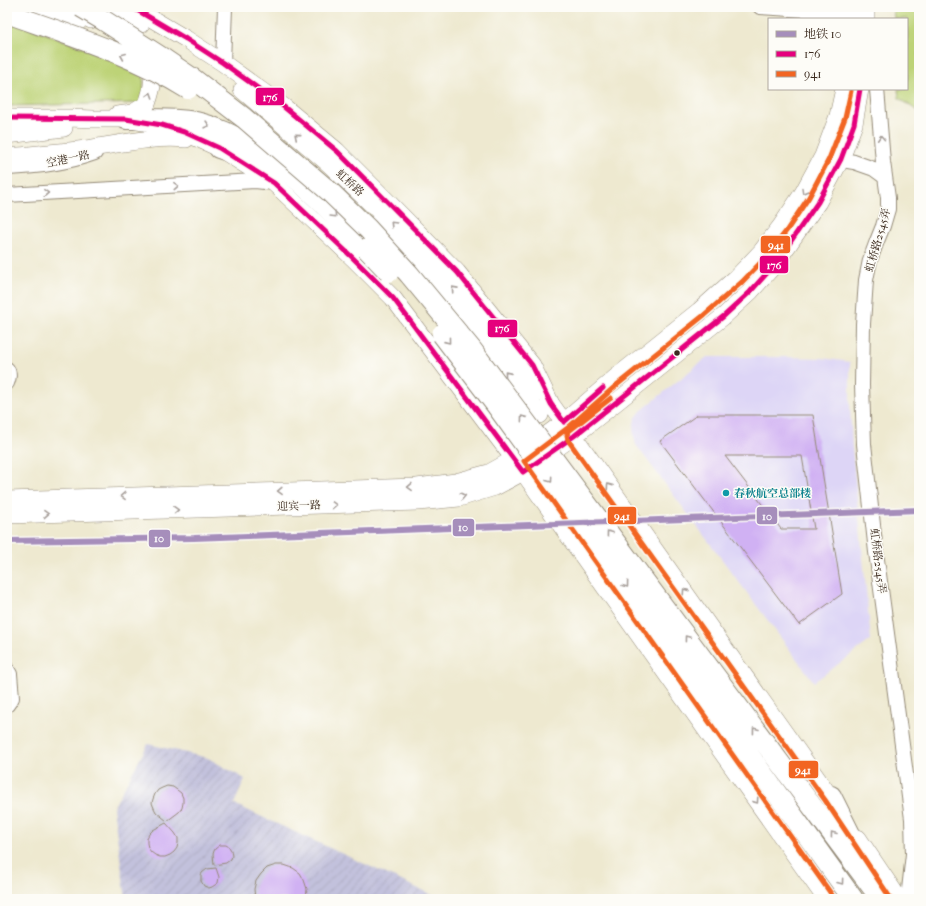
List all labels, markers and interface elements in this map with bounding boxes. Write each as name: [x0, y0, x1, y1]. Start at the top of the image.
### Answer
legend: [768, 18, 908, 90]
text: 地铁 10: [804, 27, 841, 41]
text: 176: [804, 47, 821, 61]
one-way arrow: [120, 53, 128, 61]
text: 941: [804, 67, 822, 81]
line badge: 176: [255, 87, 285, 106]
one-way arrow: [145, 91, 154, 98]
text: 176: [262, 91, 279, 104]
one-way arrow: [203, 120, 210, 129]
one-way arrow: [294, 134, 301, 141]
one-way arrow: [877, 135, 886, 141]
street label: 空港一路: [45, 148, 91, 170]
street label: 虹桥路: [333, 167, 367, 199]
one-way arrow: [173, 181, 179, 190]
one-way arrow: [802, 186, 809, 194]
one-way arrow: [43, 189, 49, 197]
street label: 虹桥路2545弄: [863, 207, 893, 273]
one-way arrow: [330, 210, 337, 218]
one-way arrow: [390, 221, 398, 229]
line badge: 941: [760, 235, 791, 254]
text: 941: [767, 239, 784, 252]
line badge: 176: [759, 255, 789, 274]
text: 176: [766, 259, 783, 272]
one-way arrow: [451, 286, 458, 294]
line badge: 176: [487, 319, 518, 338]
text: 176: [494, 322, 511, 335]
one-way arrow: [443, 337, 450, 344]
unlabelled marker: [672, 348, 682, 358]
one-way arrow: [504, 372, 511, 379]
one-way arrow: [520, 415, 528, 422]
one-way arrow: [545, 475, 552, 482]
one-way arrow: [407, 483, 413, 491]
one-way arrow: [607, 483, 614, 490]
one-way arrow: [277, 487, 283, 495]
place label: 春秋航空总部楼: [734, 487, 811, 500]
marker: 春秋航空总部楼: [721, 488, 731, 498]
one-way arrow: [120, 492, 126, 500]
one-way arrow: [460, 492, 467, 501]
street label: 迎宾一路: [277, 499, 321, 513]
one-way arrow: [331, 500, 337, 509]
one-way arrow: [173, 505, 179, 514]
line badge: 941: [607, 506, 637, 525]
line badge: 10: [756, 506, 778, 525]
one-way arrow: [43, 510, 49, 518]
text: 941: [613, 510, 630, 523]
text: 10: [762, 510, 772, 523]
line badge: 10: [452, 518, 475, 537]
text: 10: [458, 521, 468, 534]
street label: 虹桥路2545弄: [868, 528, 888, 594]
line badge: 10: [148, 529, 171, 548]
one-way arrow: [607, 531, 614, 538]
text: 10: [154, 532, 164, 545]
one-way arrow: [622, 581, 629, 588]
one-way arrow: [683, 589, 690, 596]
one-way arrow: [685, 635, 692, 642]
one-way arrow: [753, 727, 760, 734]
line badge: 941: [788, 760, 819, 779]
text: 941: [794, 764, 811, 777]
one-way arrow: [751, 796, 758, 803]
one-way arrow: [830, 831, 838, 838]
one-way arrow: [836, 877, 843, 884]

